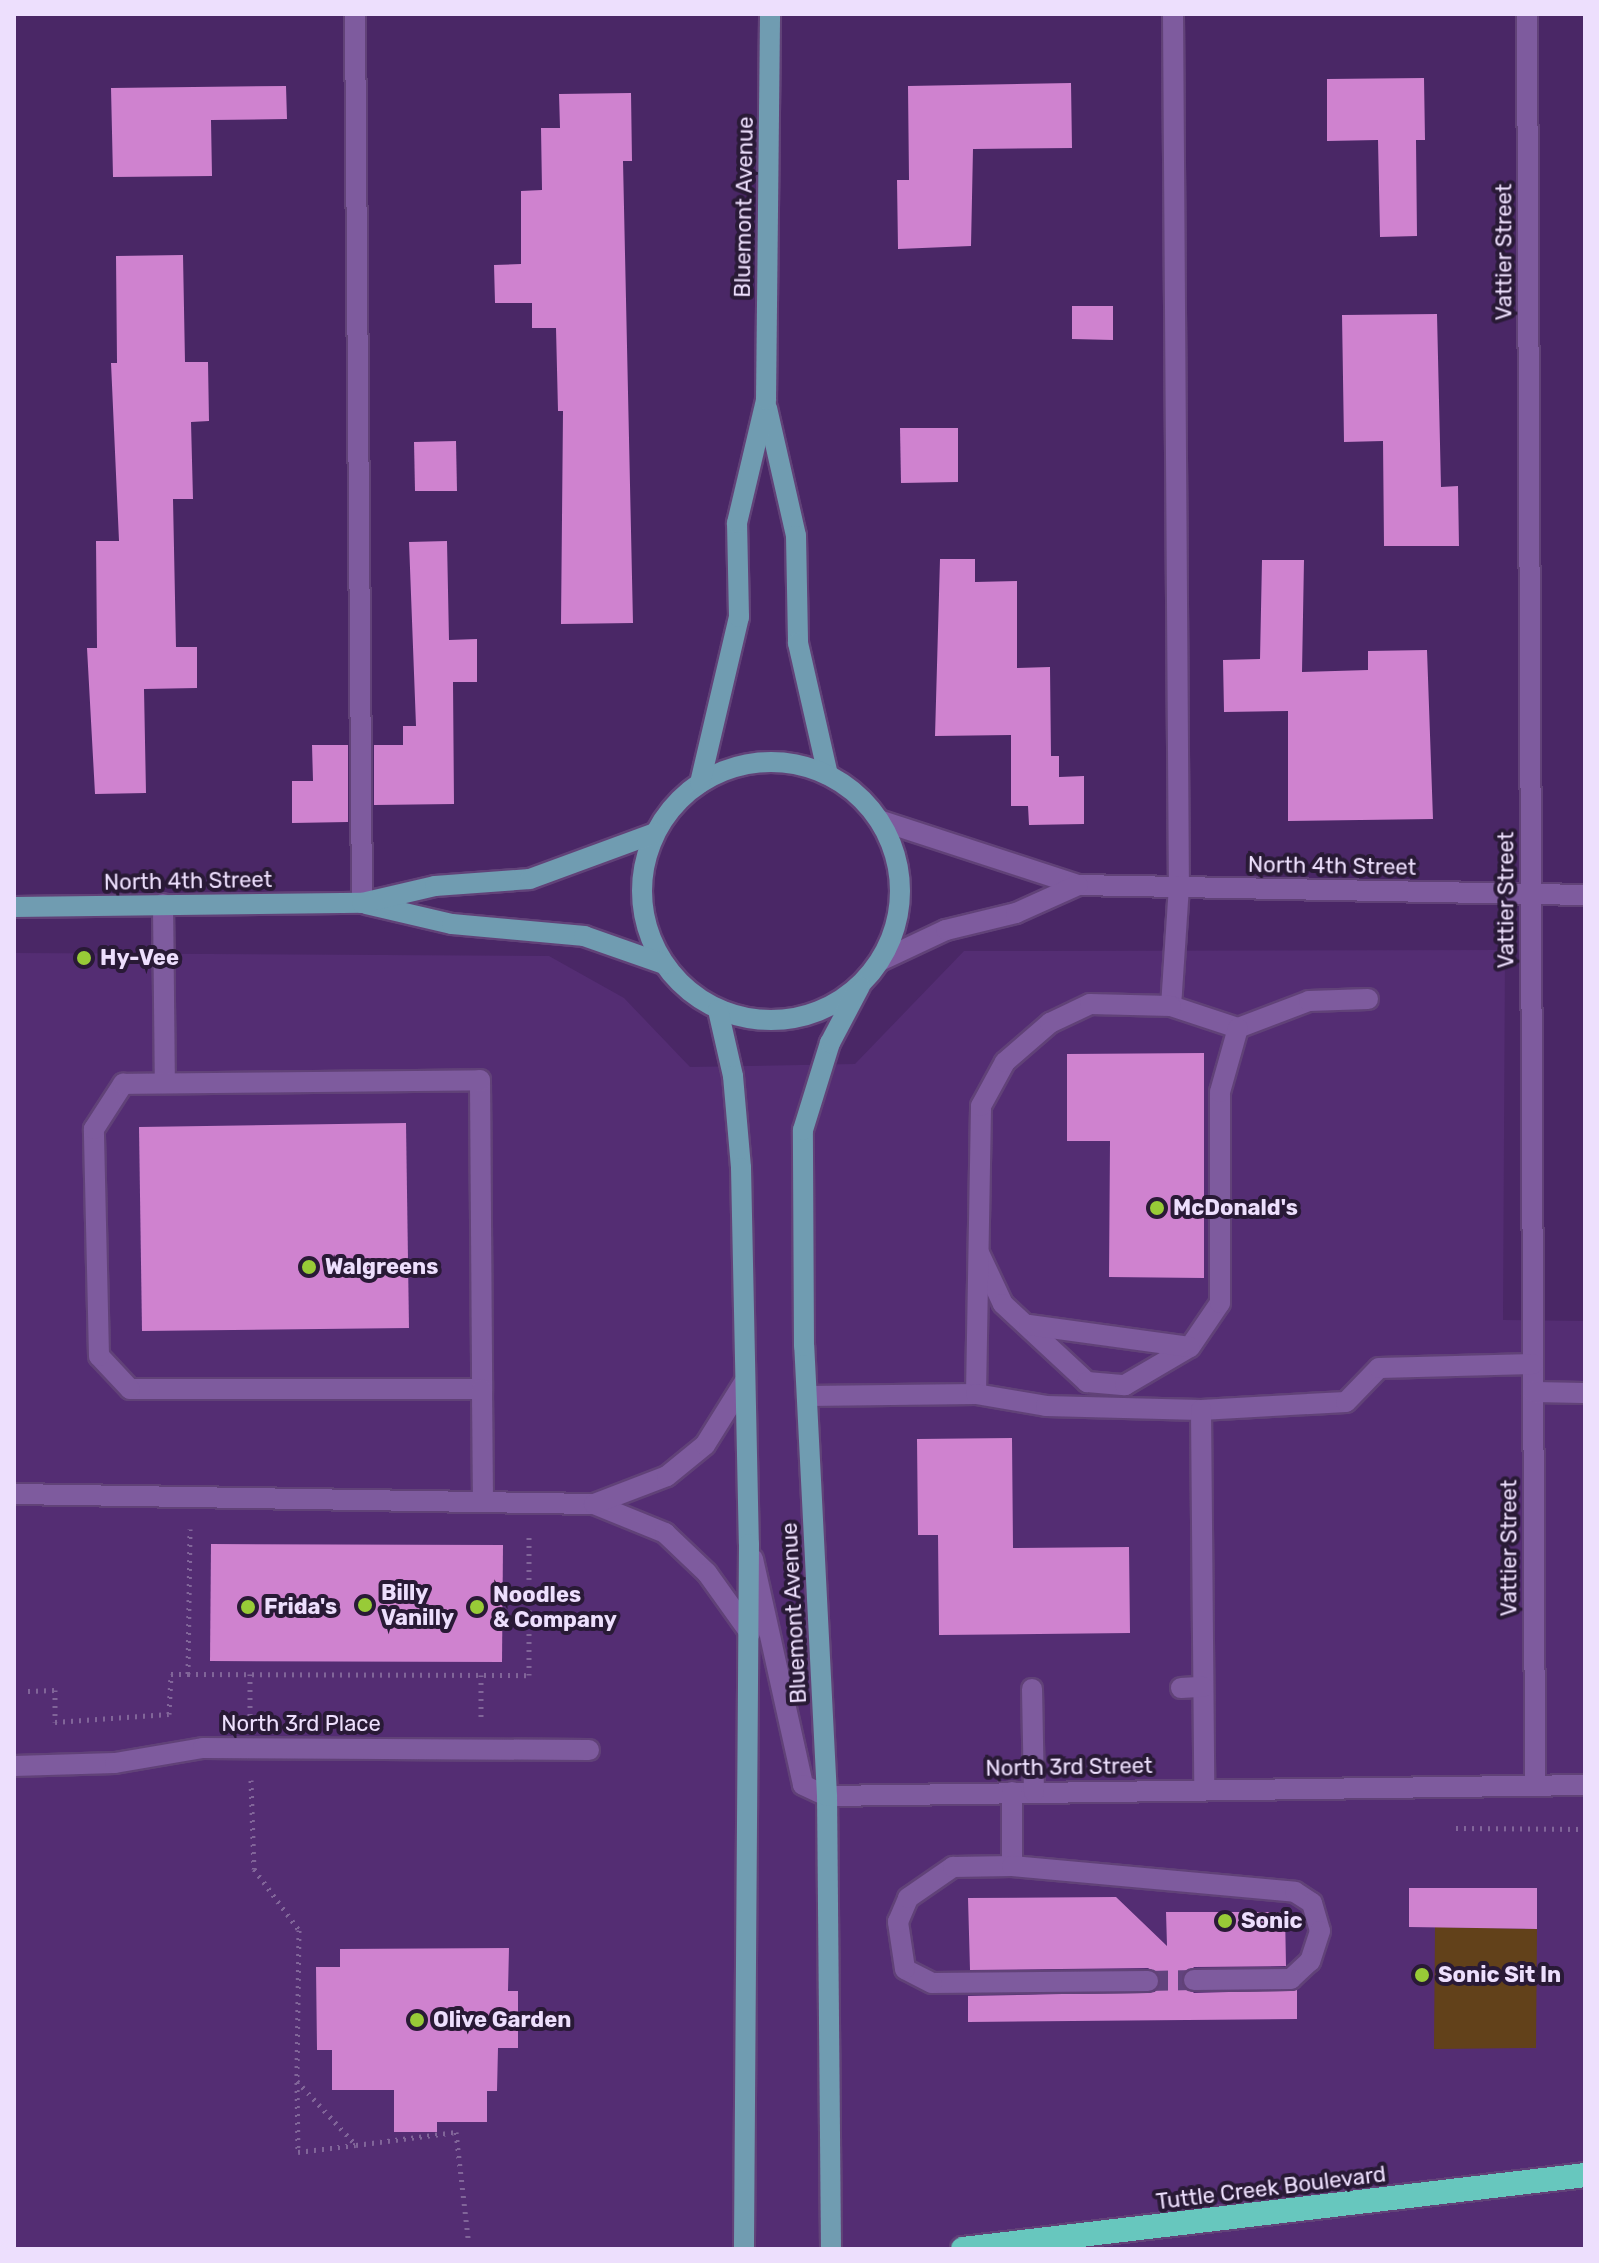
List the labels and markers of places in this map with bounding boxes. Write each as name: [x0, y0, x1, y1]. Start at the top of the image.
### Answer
place label: Hy-Vee: [100, 945, 179, 971]
marker: Hy-Vee: [75, 949, 93, 967]
place label: McDonald's: [1173, 1195, 1298, 1221]
marker: McDonald's: [1148, 1199, 1166, 1217]
place label: Walgreens: [325, 1254, 438, 1280]
marker: Walgreens: [300, 1258, 318, 1276]
place label: Billy Vanilly: [381, 1579, 454, 1630]
place label: Noodles & Company: [493, 1581, 617, 1632]
place label: Frida's: [264, 1594, 337, 1620]
marker: Billy Vanilly: [356, 1596, 374, 1614]
marker: Frida's: [239, 1598, 257, 1616]
marker: Noodles & Company: [468, 1598, 486, 1616]
place label: Sonic: [1241, 1908, 1302, 1934]
marker: Sonic: [1216, 1912, 1234, 1930]
place label: Sonic Sit In: [1438, 1962, 1561, 1988]
marker: Sonic Sit In: [1413, 1966, 1431, 1984]
place label: Olive Garden: [433, 2007, 571, 2033]
marker: Olive Garden: [408, 2011, 426, 2029]

